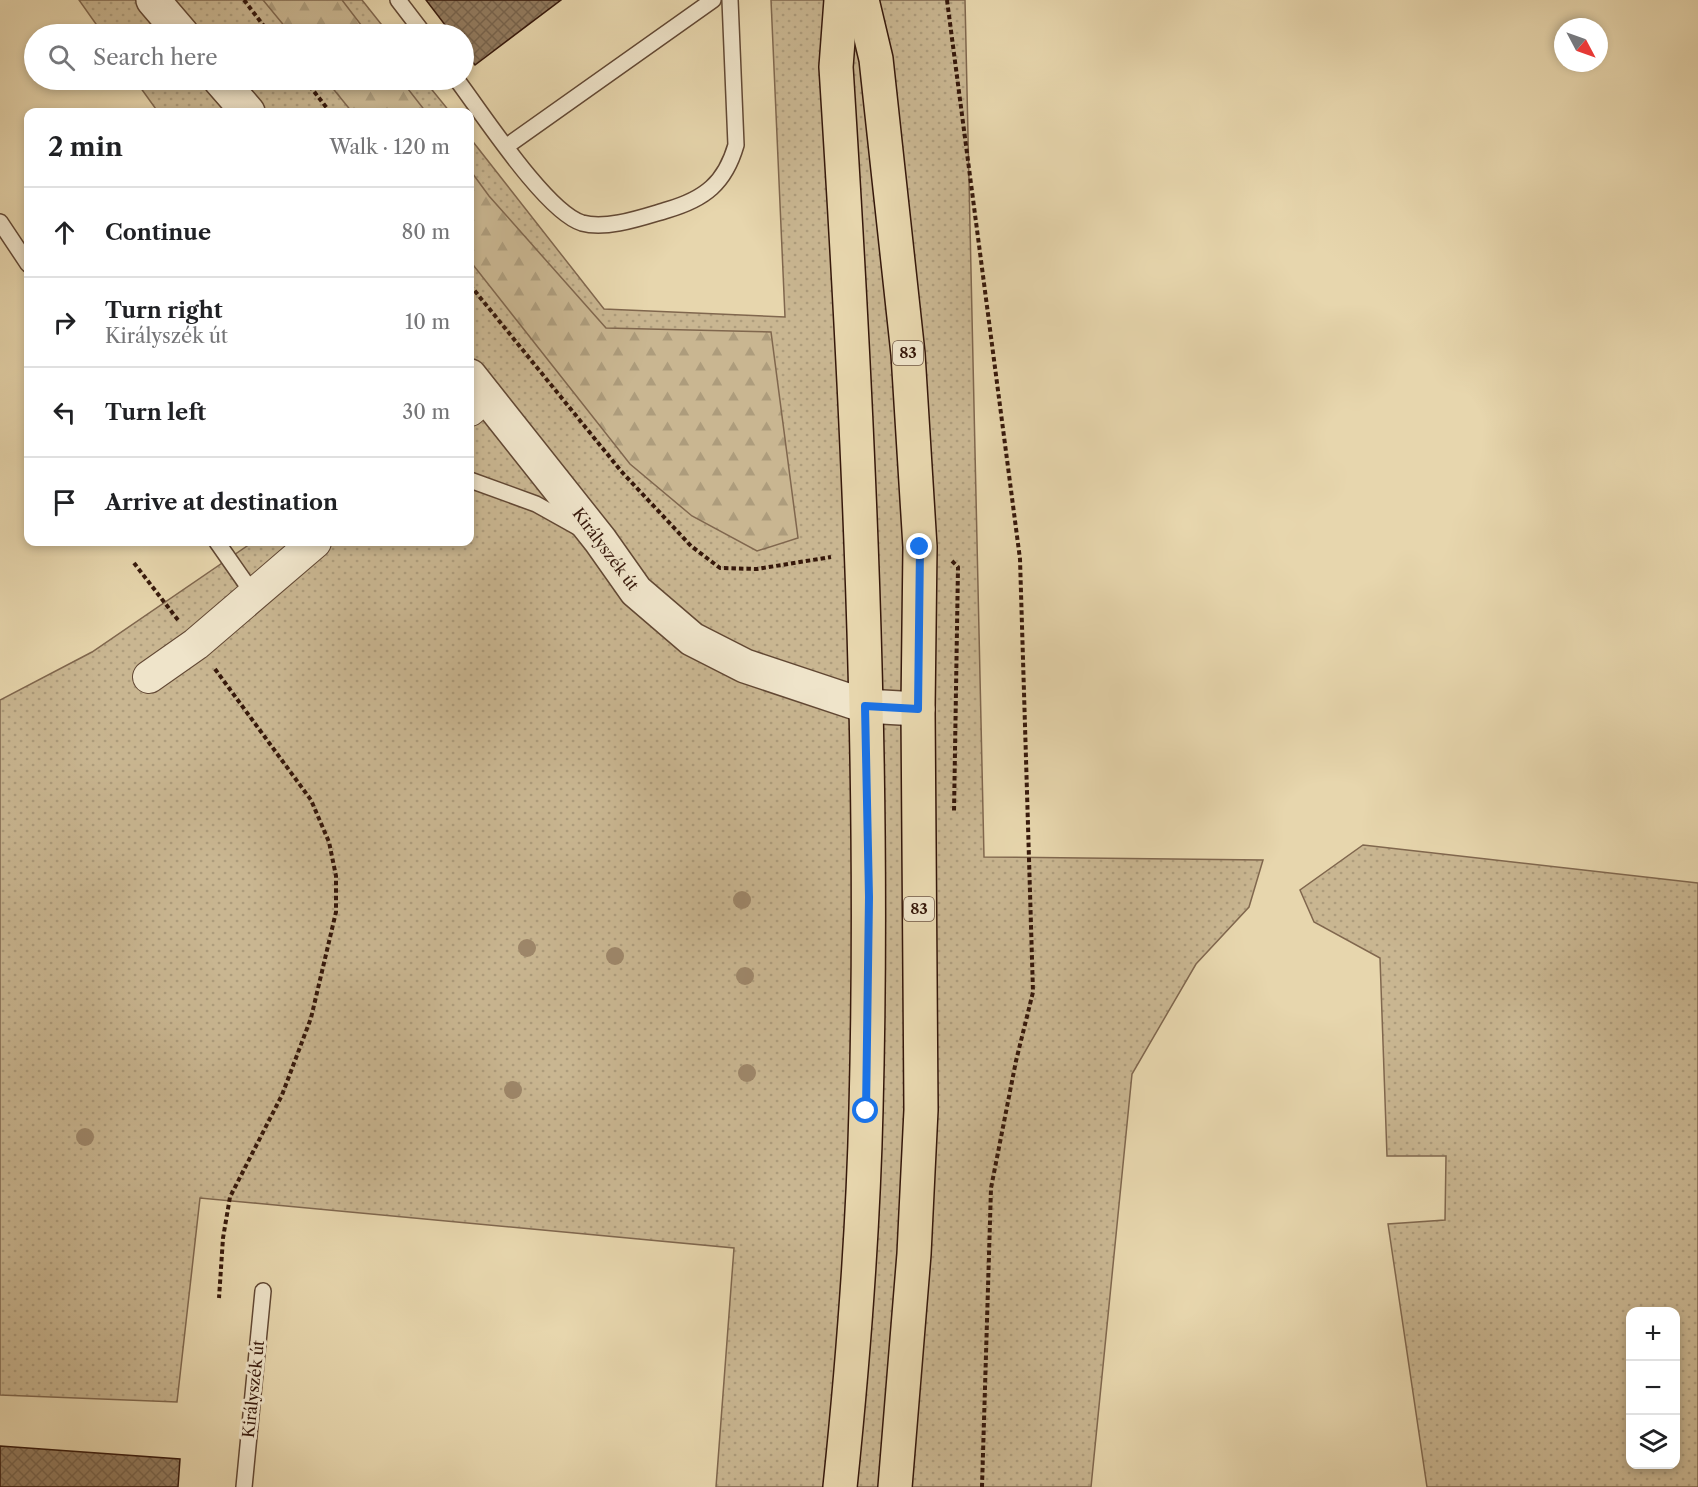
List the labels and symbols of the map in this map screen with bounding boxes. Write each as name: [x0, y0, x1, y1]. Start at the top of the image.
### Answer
north arrow: [1554, 18, 1608, 72]
road number: 83: [893, 341, 923, 365]
street label: Királyszék út: [568, 504, 644, 595]
route end: [906, 533, 932, 559]
road number: 83: [904, 897, 934, 921]
route start: [852, 1097, 878, 1123]
street label: Királyszék út: [238, 1339, 268, 1439]

